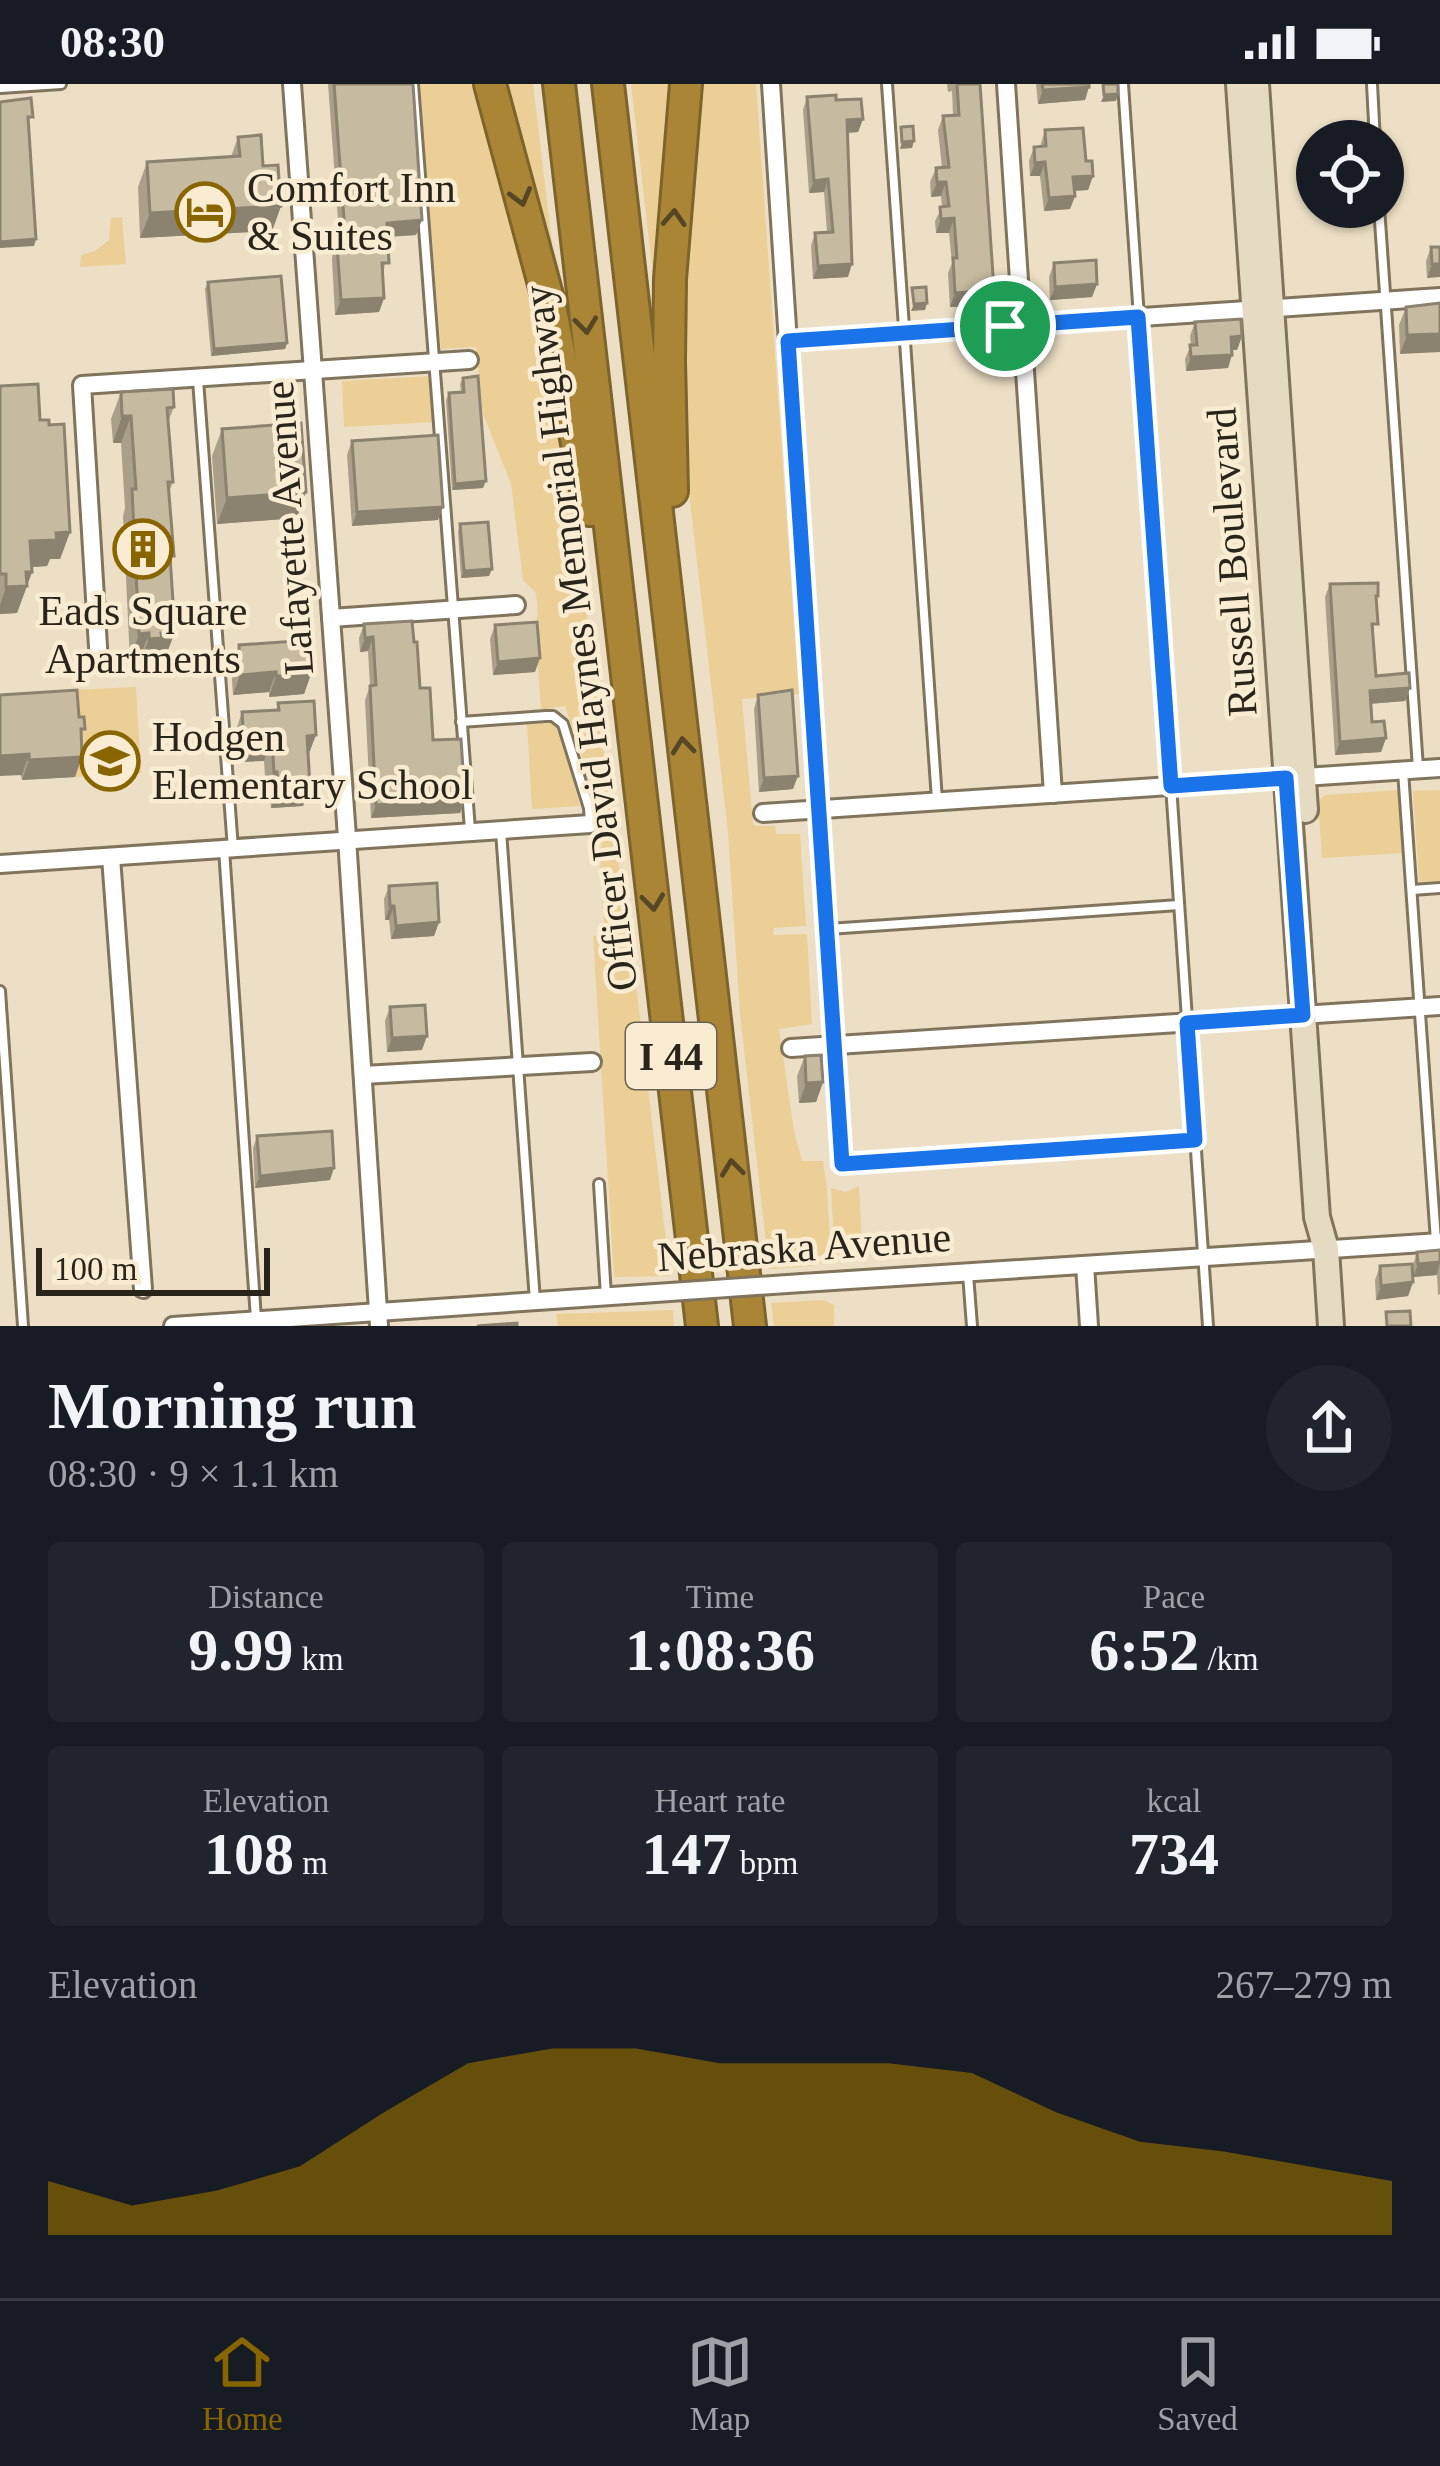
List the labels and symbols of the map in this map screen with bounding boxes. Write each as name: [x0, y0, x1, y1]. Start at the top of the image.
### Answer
place label: Comfort Inn & Suites: [247, 165, 456, 259]
hotel icon: Comfort Inn & Suites: [174, 181, 236, 243]
one-way arrow: [507, 186, 532, 207]
one-way arrow: [660, 208, 686, 227]
pin: [954, 275, 1056, 377]
street label: Officer David Haynes Memorial Highway: [514, 283, 646, 993]
one-way arrow: [573, 316, 599, 335]
street label: Lafayette Avenue: [256, 380, 322, 676]
street label: Russell Boulevard: [1198, 406, 1266, 718]
building icon: Eads Square Apartments: [112, 518, 174, 580]
place label: Eads Square Apartments: [39, 588, 247, 682]
place label: Hodgen Elementary School: [152, 714, 473, 808]
school or university icon: Hodgen Elementary School: [79, 730, 141, 792]
one-way arrow: [671, 736, 697, 756]
one-way arrow: [640, 892, 666, 912]
road number: I 44: [626, 1023, 716, 1089]
one-way arrow: [720, 1158, 746, 1178]
street label: Nebraska Avenue: [656, 1214, 952, 1280]
scale bar: [36, 1242, 270, 1295]

